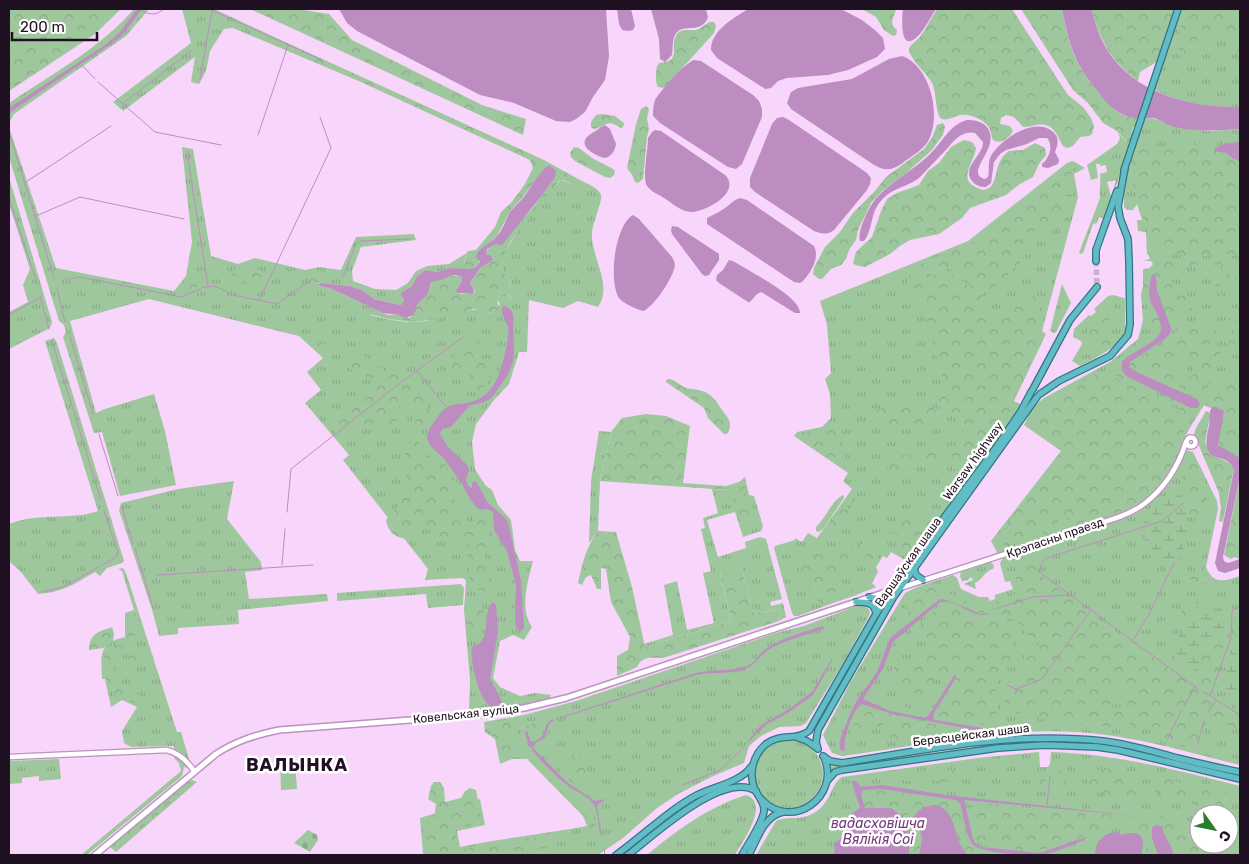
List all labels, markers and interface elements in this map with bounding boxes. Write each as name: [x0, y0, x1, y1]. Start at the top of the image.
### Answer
scale bar: [12, 10, 98, 42]
text: 200 m: [20, 18, 65, 36]
street label: Warsaw highway: [940, 419, 1006, 503]
street label: Варшаўская шаша: [872, 515, 944, 609]
street label: Крэпасны праезд: [1005, 515, 1105, 561]
street label: Ковельская вуліца: [412, 701, 520, 727]
street label: Берасцейская шаша: [912, 721, 1030, 749]
district label: ВАЛЫНКА: [246, 754, 348, 776]
north arrow: [1189, 804, 1239, 854]
water label: вадасховішча Вялікія Соі: [831, 815, 925, 848]
text: С: [1215, 827, 1234, 845]

